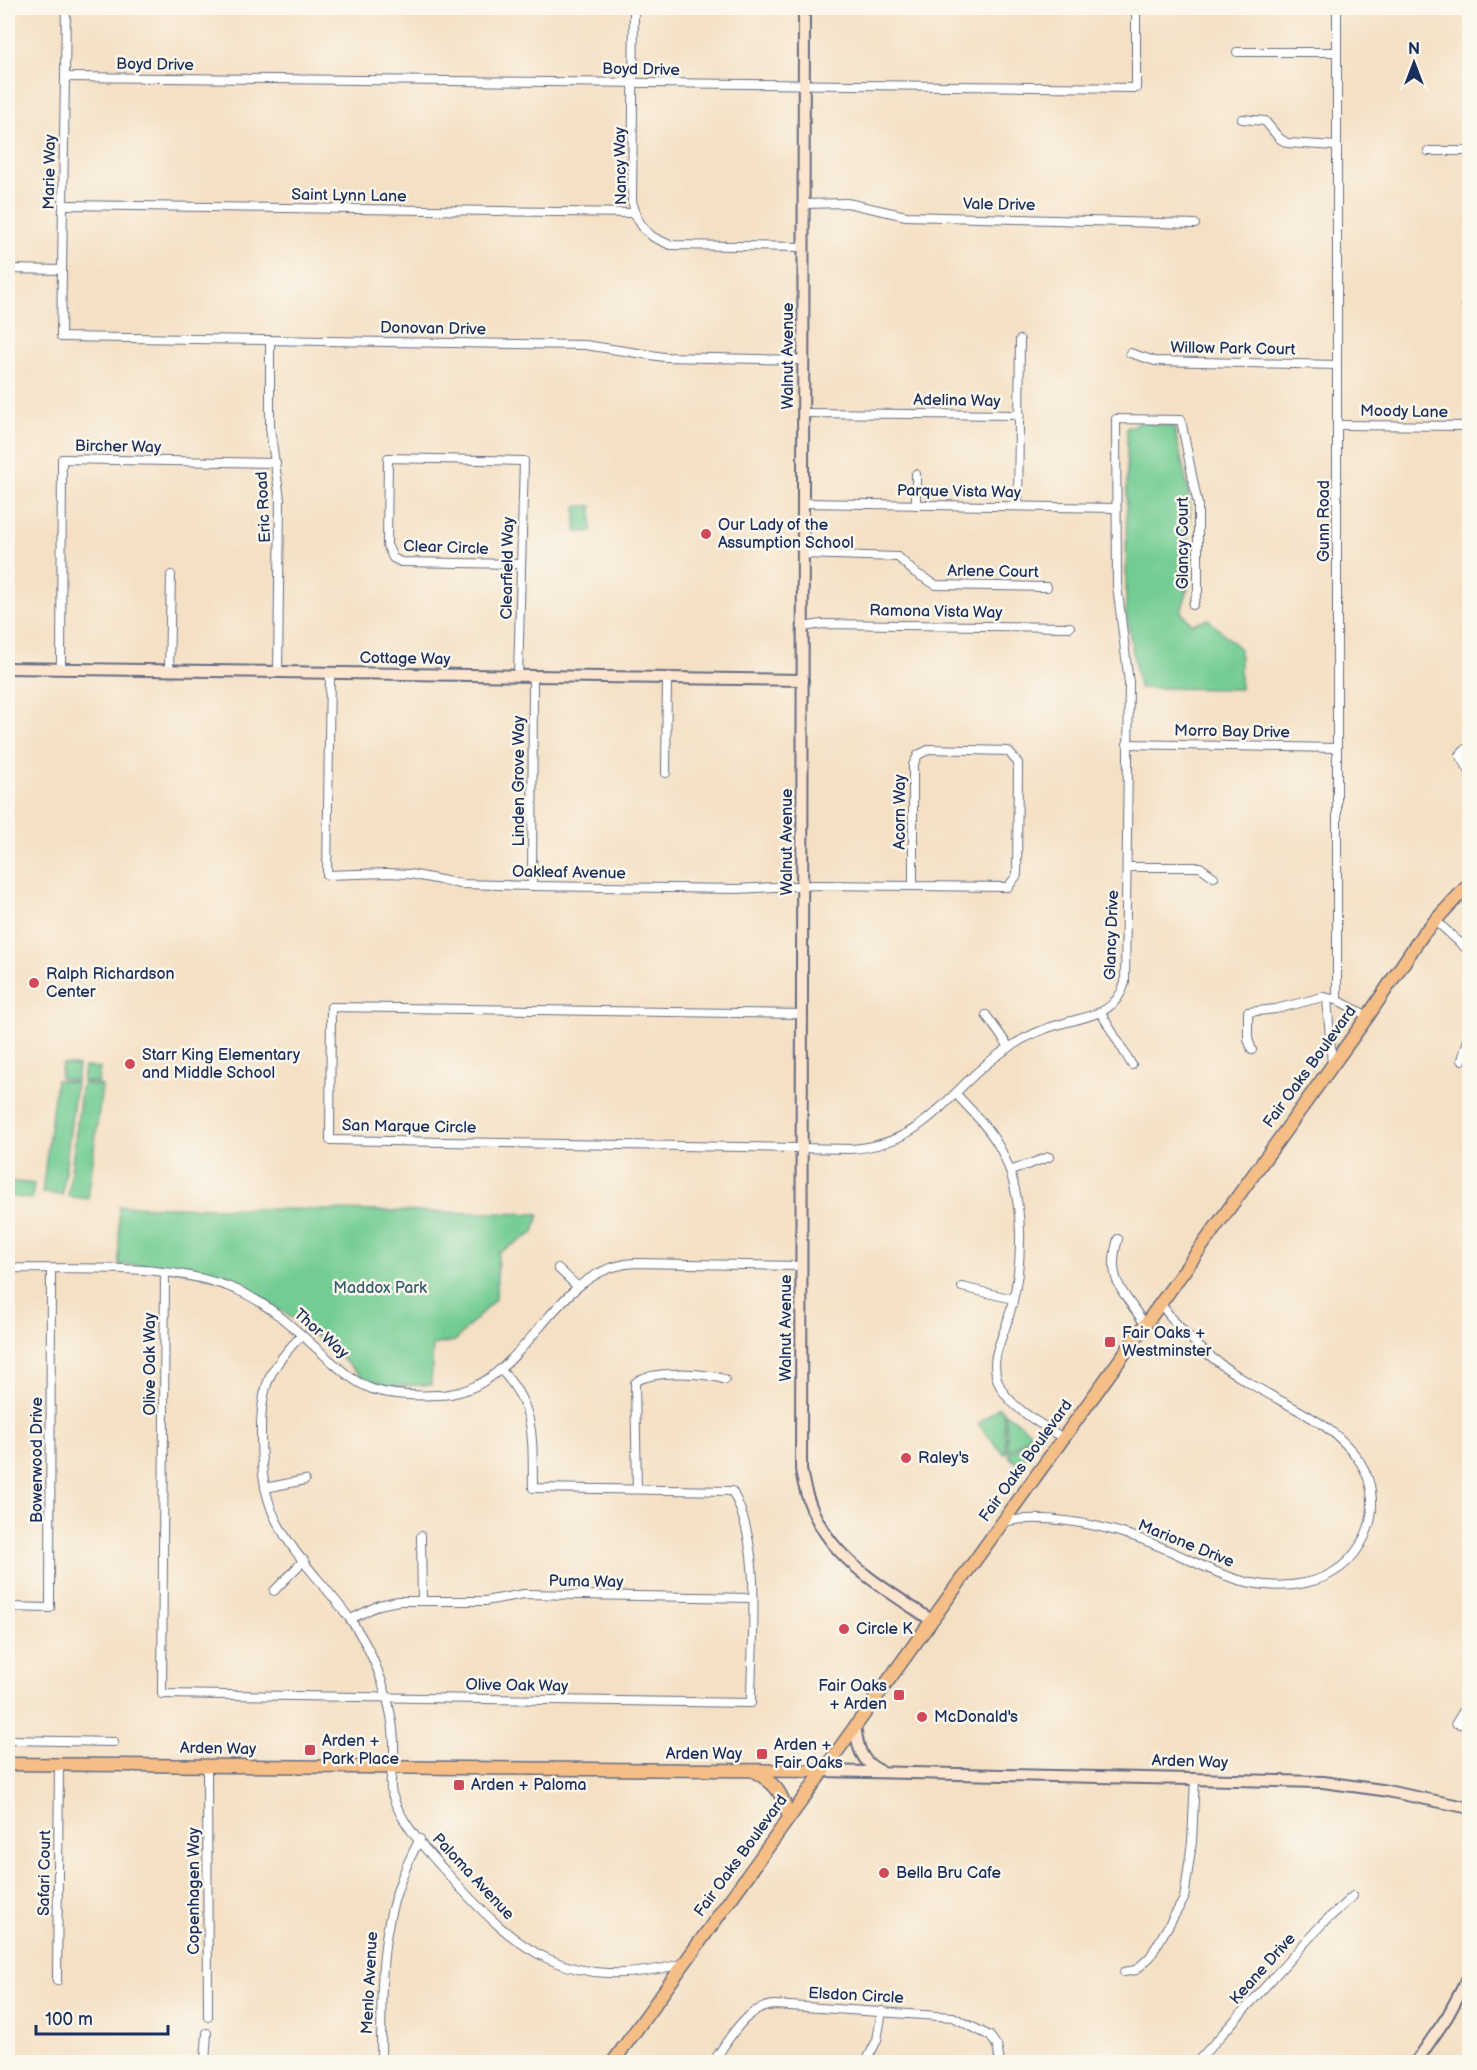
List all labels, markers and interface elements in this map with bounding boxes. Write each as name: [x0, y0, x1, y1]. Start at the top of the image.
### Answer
north arrow: [1384, 33, 1444, 93]
text: N: [1408, 40, 1420, 59]
street label: Boyd Drive: [116, 55, 195, 75]
street label: Boyd Drive: [602, 60, 681, 80]
street label: Nancy Way: [611, 126, 631, 205]
street label: Marie Way: [40, 133, 60, 210]
street label: Saint Lynn Lane: [291, 185, 407, 207]
street label: Vale Drive: [963, 195, 1036, 215]
street label: Walnut Avenue: [779, 302, 798, 410]
street label: Donovan Drive: [380, 319, 487, 339]
street label: Willow Park Court: [1170, 338, 1296, 360]
street label: Adelina Way: [913, 391, 1002, 411]
street label: Moody Lane: [1360, 402, 1449, 422]
street label: Bircher Way: [75, 437, 162, 457]
street label: Eric Road: [253, 471, 275, 543]
street label: Gunn Road: [1315, 480, 1334, 562]
street label: Parque Vista Way: [897, 481, 1022, 503]
street label: Glancy Court: [1174, 497, 1193, 589]
street label: Clearfield Way: [498, 516, 518, 620]
place label: Our Lady of the Assumption School: [718, 516, 854, 553]
marker: Our Lady of the Assumption School: [699, 527, 713, 541]
street label: Clear Circle: [403, 537, 490, 559]
street label: Arlene Court: [947, 562, 1039, 582]
street label: Ramona Vista Way: [869, 601, 1004, 623]
street label: Cottage Way: [359, 649, 451, 669]
street label: Linden Grove Way: [510, 715, 529, 847]
street label: Morro Bay Drive: [1174, 721, 1291, 743]
street label: Acorn Way: [891, 773, 910, 850]
street label: Walnut Avenue: [778, 788, 797, 896]
street label: Oakleaf Avenue: [512, 863, 627, 884]
street label: Glancy Drive: [1101, 889, 1123, 980]
place label: Ralph Richardson Center: [46, 965, 175, 1002]
marker: Ralph Richardson Center: [27, 976, 41, 990]
street label: Fair Oaks Boulevard: [1259, 1002, 1361, 1132]
place label: Starr King Elementary and Middle School: [142, 1046, 301, 1083]
marker: Starr King Elementary and Middle School: [123, 1057, 137, 1071]
street label: San Marque Circle: [342, 1116, 477, 1138]
street label: Walnut Avenue: [777, 1274, 796, 1382]
park label: Maddox Park: [333, 1279, 427, 1298]
street label: Thor Way: [290, 1305, 353, 1364]
street label: Olive Oak Way: [141, 1312, 160, 1415]
place label: Fair Oaks + Westminster: [1122, 1324, 1212, 1361]
marker: Fair Oaks + Westminster: [1103, 1335, 1117, 1349]
street label: Fair Oaks Boulevard: [975, 1396, 1077, 1526]
street label: Bowerwood Drive: [28, 1397, 47, 1523]
place label: Raley's: [918, 1449, 969, 1468]
marker: Raley's: [899, 1451, 913, 1465]
street label: Marione Drive: [1135, 1516, 1237, 1572]
street label: Puma Way: [548, 1572, 624, 1592]
place label: Circle K: [856, 1620, 913, 1639]
marker: Circle K: [837, 1622, 851, 1636]
street label: Olive Oak Way: [465, 1676, 569, 1696]
place label: Fair Oaks + Arden: [818, 1677, 887, 1714]
marker: Fair Oaks + Arden: [892, 1688, 906, 1702]
place label: McDonald's: [934, 1708, 1018, 1727]
marker: McDonald's: [915, 1710, 929, 1724]
place label: Arden + Park Place: [322, 1732, 400, 1769]
place label: Arden + Fair Oaks: [774, 1736, 843, 1773]
street label: Arden Way: [180, 1739, 257, 1759]
marker: Arden + Park Place: [303, 1743, 317, 1757]
street label: Arden Way: [666, 1745, 743, 1764]
marker: Arden + Fair Oaks: [755, 1747, 769, 1761]
street label: Arden Way: [1151, 1751, 1229, 1773]
place label: Arden + Paloma: [471, 1776, 587, 1795]
marker: Arden + Paloma: [452, 1778, 466, 1792]
street label: Fair Oaks Boulevard: [690, 1791, 792, 1921]
street label: Copenhagen Way: [185, 1826, 204, 1955]
street label: Safari Court: [35, 1830, 55, 1916]
street label: Paloma Avenue: [428, 1830, 518, 1925]
place label: Bella Bru Cafe: [896, 1864, 1002, 1883]
marker: Bella Bru Cafe: [877, 1866, 891, 1880]
street label: Keane Drive: [1226, 1929, 1300, 2008]
street label: Menlo Avenue: [358, 1931, 382, 2035]
street label: Elsdon Circle: [808, 1984, 905, 2008]
scale bar: [36, 1998, 168, 2036]
text: 100 m: [45, 2009, 93, 2030]

